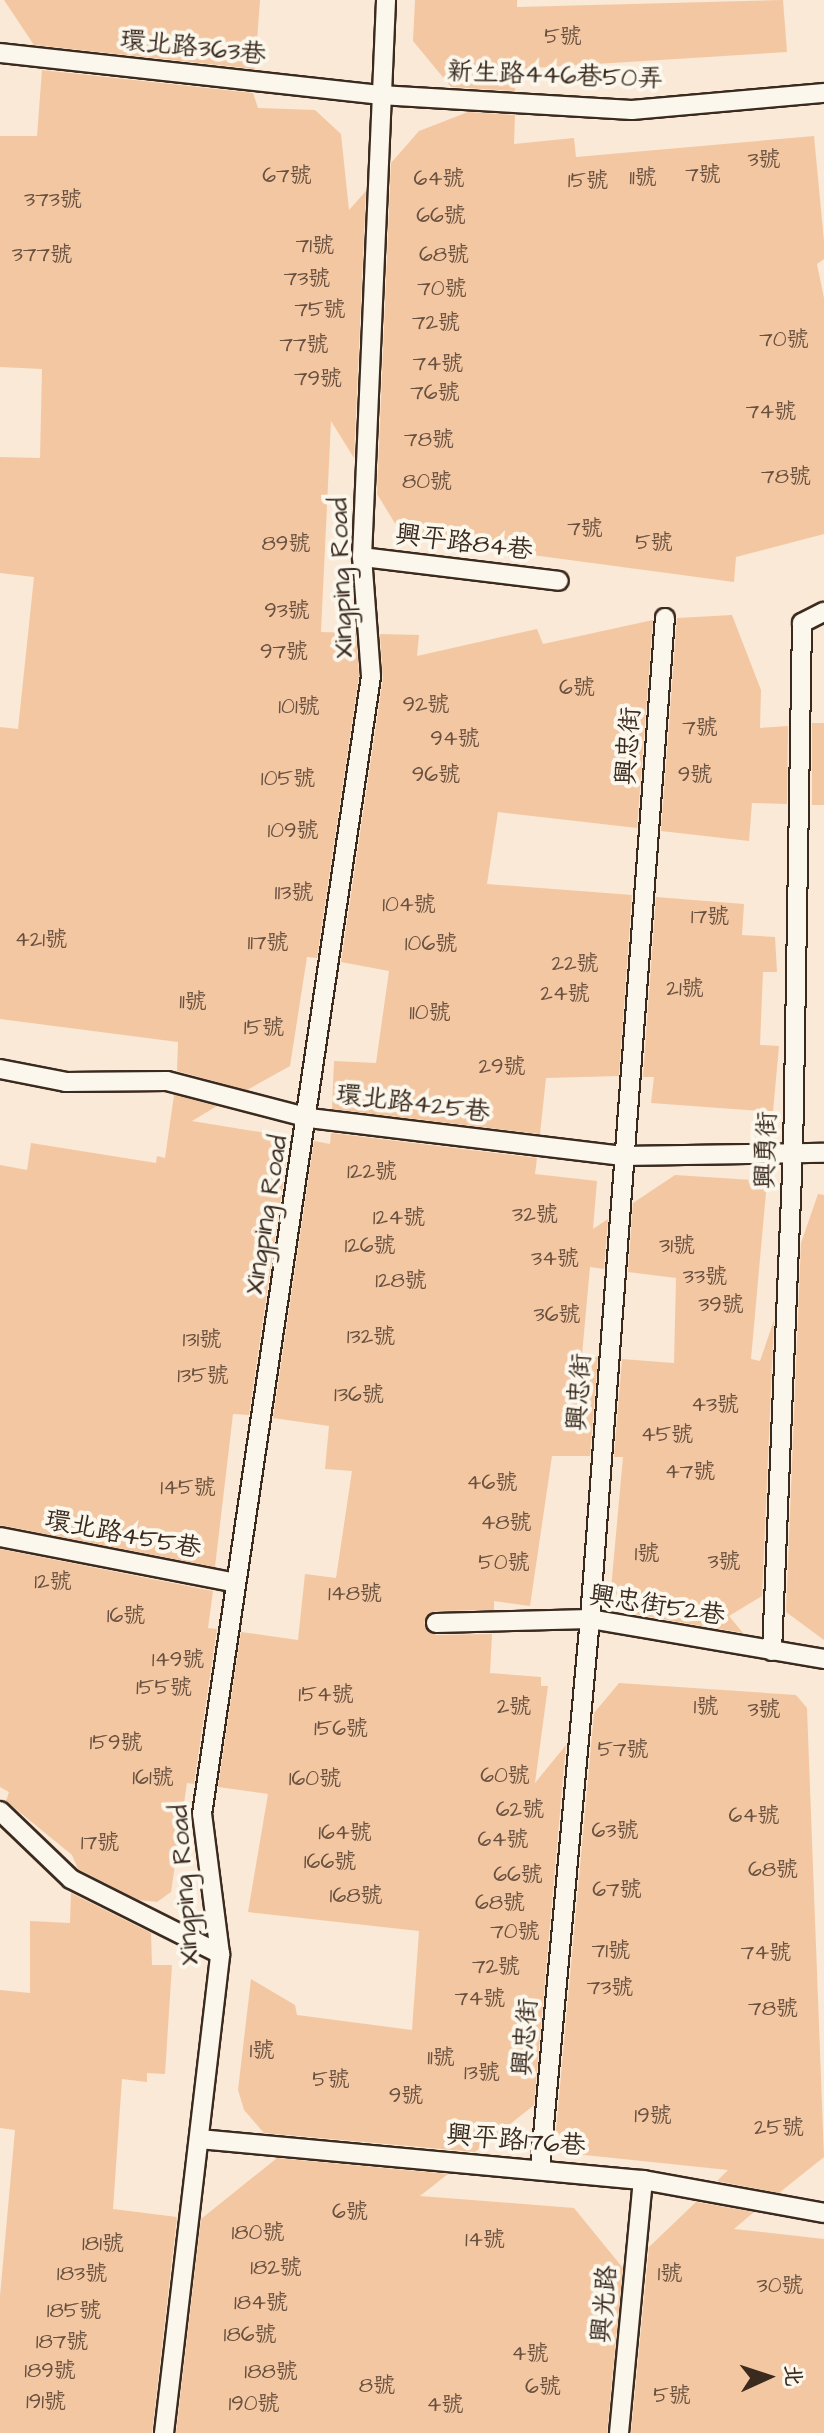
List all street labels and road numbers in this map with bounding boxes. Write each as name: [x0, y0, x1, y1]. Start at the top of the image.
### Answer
street label: 環北路363巷: [118, 25, 268, 71]
street label: 新生路446巷50弄: [446, 57, 664, 95]
street label: Xingping Road: [324, 497, 360, 659]
street label: 興平路84巷: [393, 519, 535, 567]
street label: 興忠街: [611, 706, 647, 786]
street label: 環北路425巷: [334, 1079, 492, 1129]
street label: 興勇街: [750, 1110, 784, 1190]
street label: Xingping Road: [239, 1133, 295, 1297]
street label: 興忠街: [562, 1352, 598, 1432]
street label: 環北路455巷: [42, 1505, 204, 1565]
street label: 興忠街52巷: [587, 1580, 727, 1632]
street label: Xingping Road: [164, 1804, 206, 1966]
street label: 興忠街: [507, 1997, 545, 2077]
street label: 興平路176巷: [445, 2119, 587, 2163]
street label: 興光路: [586, 2264, 624, 2344]

